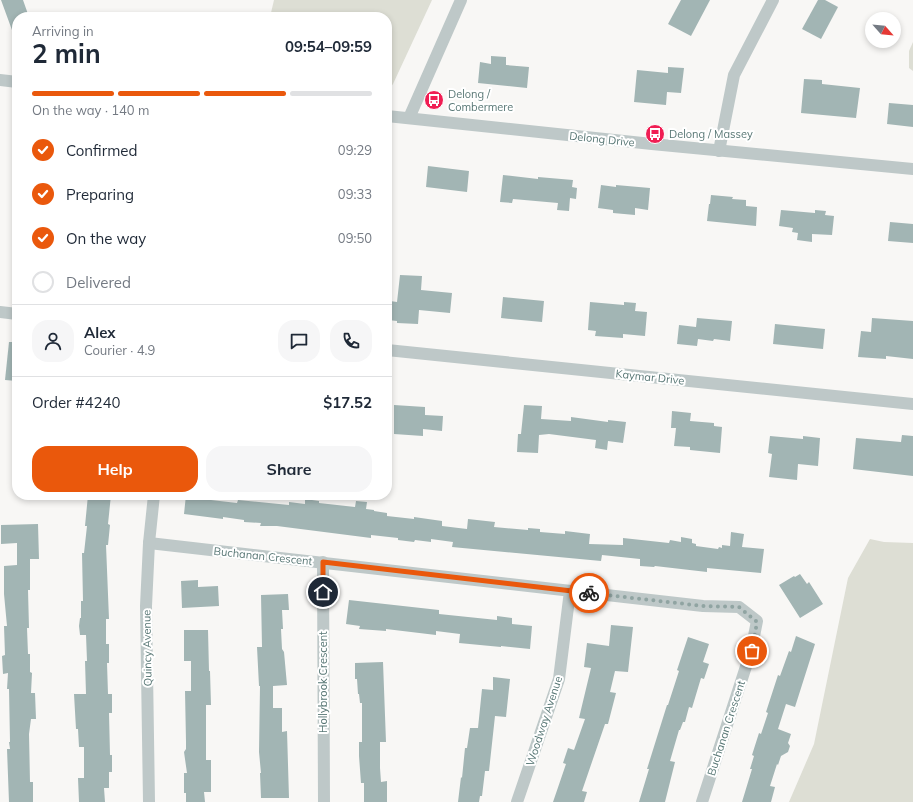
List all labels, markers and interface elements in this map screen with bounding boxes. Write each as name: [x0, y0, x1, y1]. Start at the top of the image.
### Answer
north arrow: [865, 12, 901, 48]
map controls: [865, 12, 901, 48]
text: Arriving in: [32, 23, 94, 39]
text: 2 min: [32, 37, 101, 70]
text: 09:54–09:59: [285, 37, 372, 56]
place label: Delong / Combermere: [448, 87, 513, 114]
bus stop icon: Delong / Combermere: [423, 89, 445, 111]
text: On the way · 140 m: [32, 102, 149, 118]
bus stop icon: Delong / Massey: [644, 123, 666, 145]
place label: Delong / Massey: [669, 127, 753, 141]
street label: Delong Drive: [569, 129, 635, 149]
icon: check: [32, 139, 54, 161]
text: Confirmed: [66, 141, 137, 160]
text: 09:29: [338, 142, 372, 158]
icon: check: [32, 183, 54, 205]
text: Preparing: [66, 185, 134, 204]
text: 09:33: [338, 186, 372, 202]
icon: check: [32, 227, 54, 249]
text: On the way: [66, 229, 146, 248]
text: 09:50: [338, 230, 372, 246]
text: Delivered: [66, 273, 131, 292]
button: person: [32, 320, 74, 362]
button: chat: [278, 320, 320, 362]
button: phone: [330, 320, 372, 362]
text: Alex: [84, 323, 116, 342]
text: Courier · 4.9: [84, 342, 155, 358]
street label: Kaymar Drive: [615, 366, 685, 388]
text: Order #4240: [32, 393, 120, 412]
text: $17.52: [323, 393, 372, 412]
button: Help: [32, 446, 198, 492]
button: Share: [206, 446, 372, 492]
street label: Buchanan Crescent: [213, 544, 313, 568]
courier: [569, 573, 609, 613]
pin: [306, 575, 340, 609]
icon: home: [312, 581, 334, 603]
icon: bike: [578, 582, 600, 604]
street label: Quincy Avenue: [139, 610, 155, 686]
street label: Hollybrook Crescent: [316, 631, 330, 733]
pin: [735, 634, 769, 668]
icon: bag: [741, 640, 763, 662]
street label: Woodway Avenue: [523, 674, 565, 768]
street label: Buchanan Crescent: [704, 679, 748, 777]

